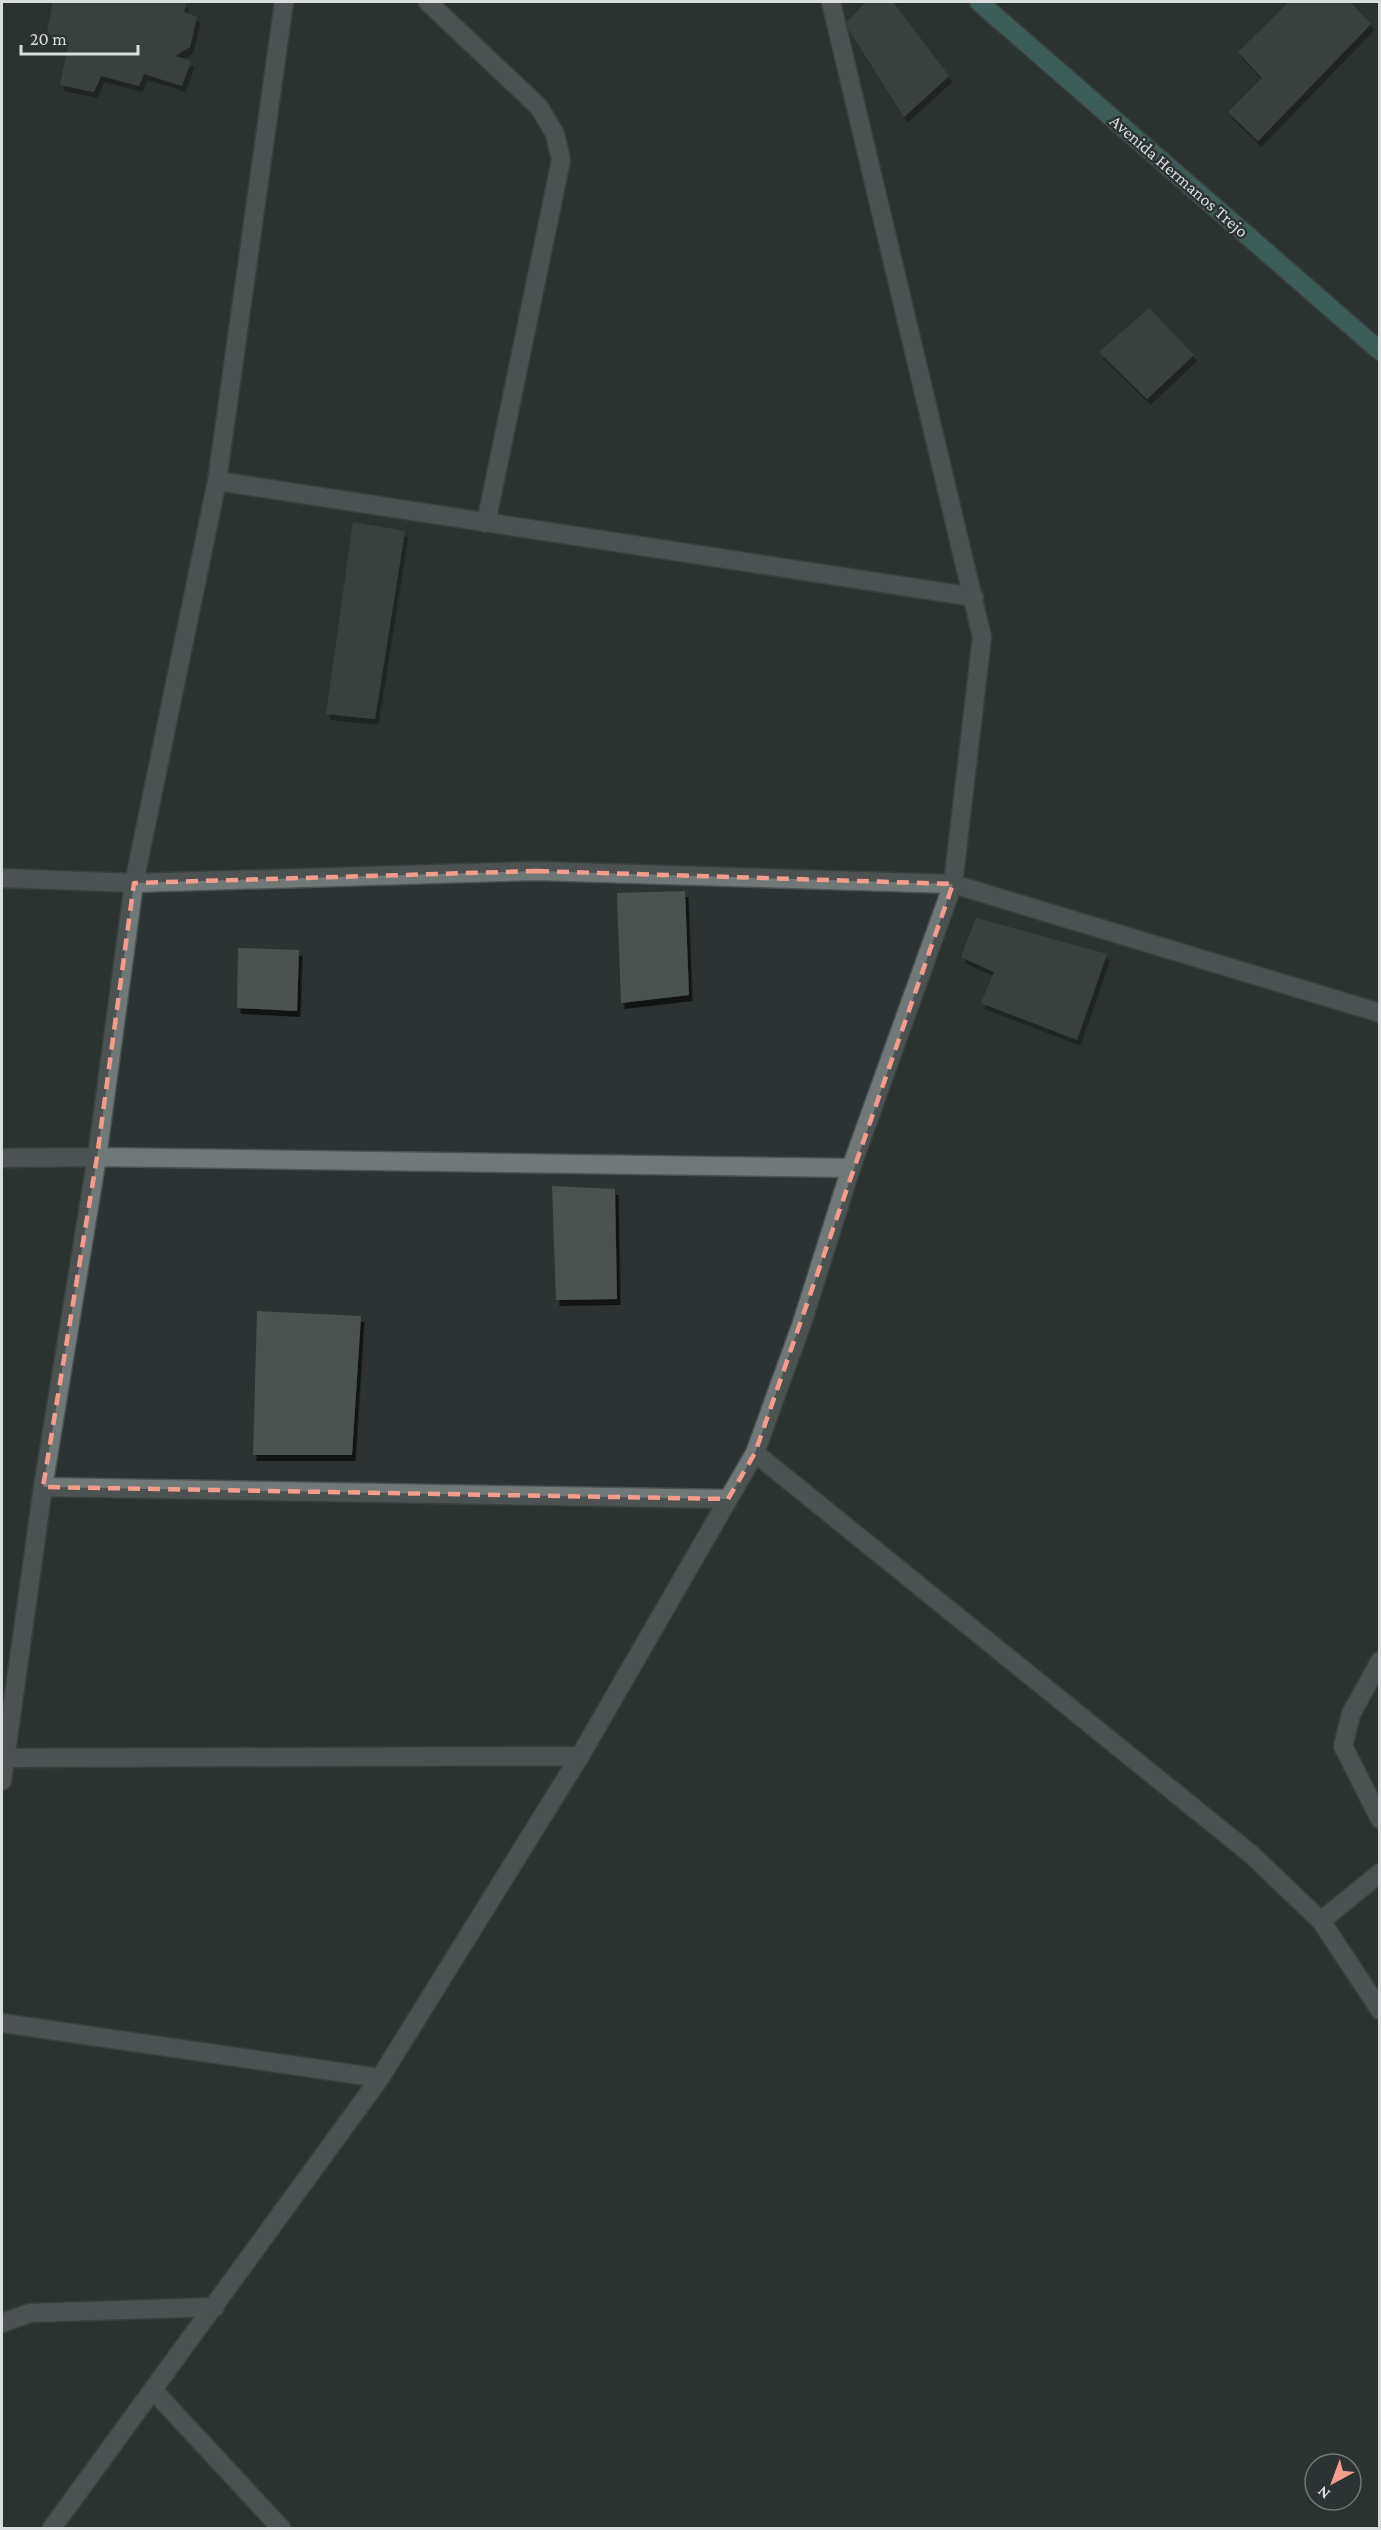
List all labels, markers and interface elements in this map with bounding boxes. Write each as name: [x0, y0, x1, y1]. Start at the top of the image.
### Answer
scale bar: [21, 18, 138, 56]
text: 20 m: [30, 29, 67, 49]
street label: Avenida Hermanos Trejo: [1105, 111, 1252, 242]
north arrow: [1303, 2452, 1363, 2512]
text: N: [1314, 2483, 1333, 2503]

